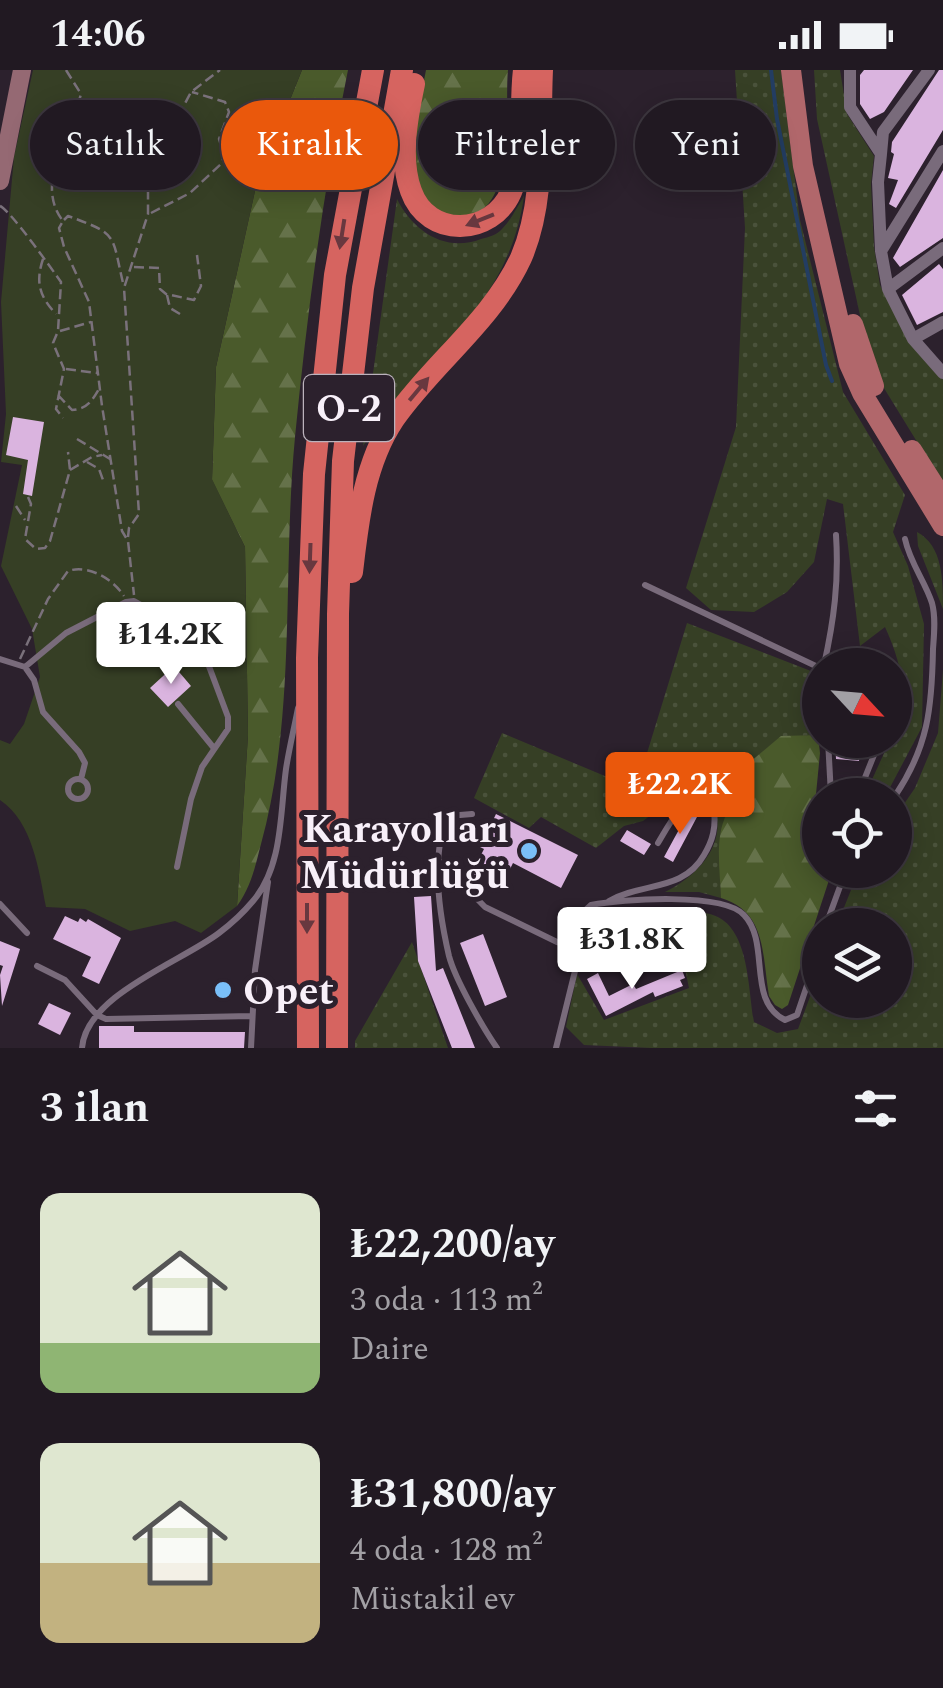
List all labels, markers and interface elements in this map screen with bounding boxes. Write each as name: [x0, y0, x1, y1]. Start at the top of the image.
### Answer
text: 14:06: [50, 6, 145, 64]
chip: Satılık: [30, 100, 201, 190]
chip: Kiralık: [221, 100, 398, 190]
chip: Filtreler: [418, 100, 615, 190]
chip: Yeni: [635, 100, 776, 190]
one-way arrow: [465, 213, 495, 229]
one-way arrow: [333, 219, 349, 251]
road number: O-2: [304, 375, 394, 441]
one-way arrow: [408, 377, 430, 402]
one-way arrow: [302, 542, 318, 574]
pin: ₺14.2K: [90, 602, 252, 687]
text: ₺14.2K: [118, 610, 224, 659]
north arrow: [802, 648, 912, 758]
map controls: [802, 648, 912, 1018]
pin: ₺22.2K: [599, 752, 761, 837]
text: ₺22.2K: [627, 760, 733, 809]
button: locate: [802, 778, 912, 888]
place label: Karayolları Müdürlüğü: [300, 800, 509, 907]
marker: Karayolları Müdürlüğü: [518, 840, 540, 862]
one-way arrow: [299, 902, 315, 934]
pin: ₺31.8K: [551, 907, 713, 992]
button: layers: [802, 908, 912, 1018]
text: ₺31.8K: [579, 915, 685, 964]
place label: Opet: [243, 962, 334, 1023]
marker: Opet: [212, 979, 234, 1001]
text: 3 ilan: [40, 1077, 149, 1140]
icon: filters: [848, 1081, 903, 1136]
text: ₺22,200/ay: [350, 1213, 554, 1276]
icon: home: [120, 1233, 240, 1353]
text: 3 oda · 113 m²: [350, 1276, 543, 1325]
text: Daire: [350, 1325, 429, 1374]
text: ₺31,800/ay: [350, 1463, 554, 1526]
icon: home: [120, 1483, 240, 1603]
text: 4 oda · 128 m²: [350, 1526, 543, 1575]
text: Müstakil ev: [350, 1575, 514, 1624]

